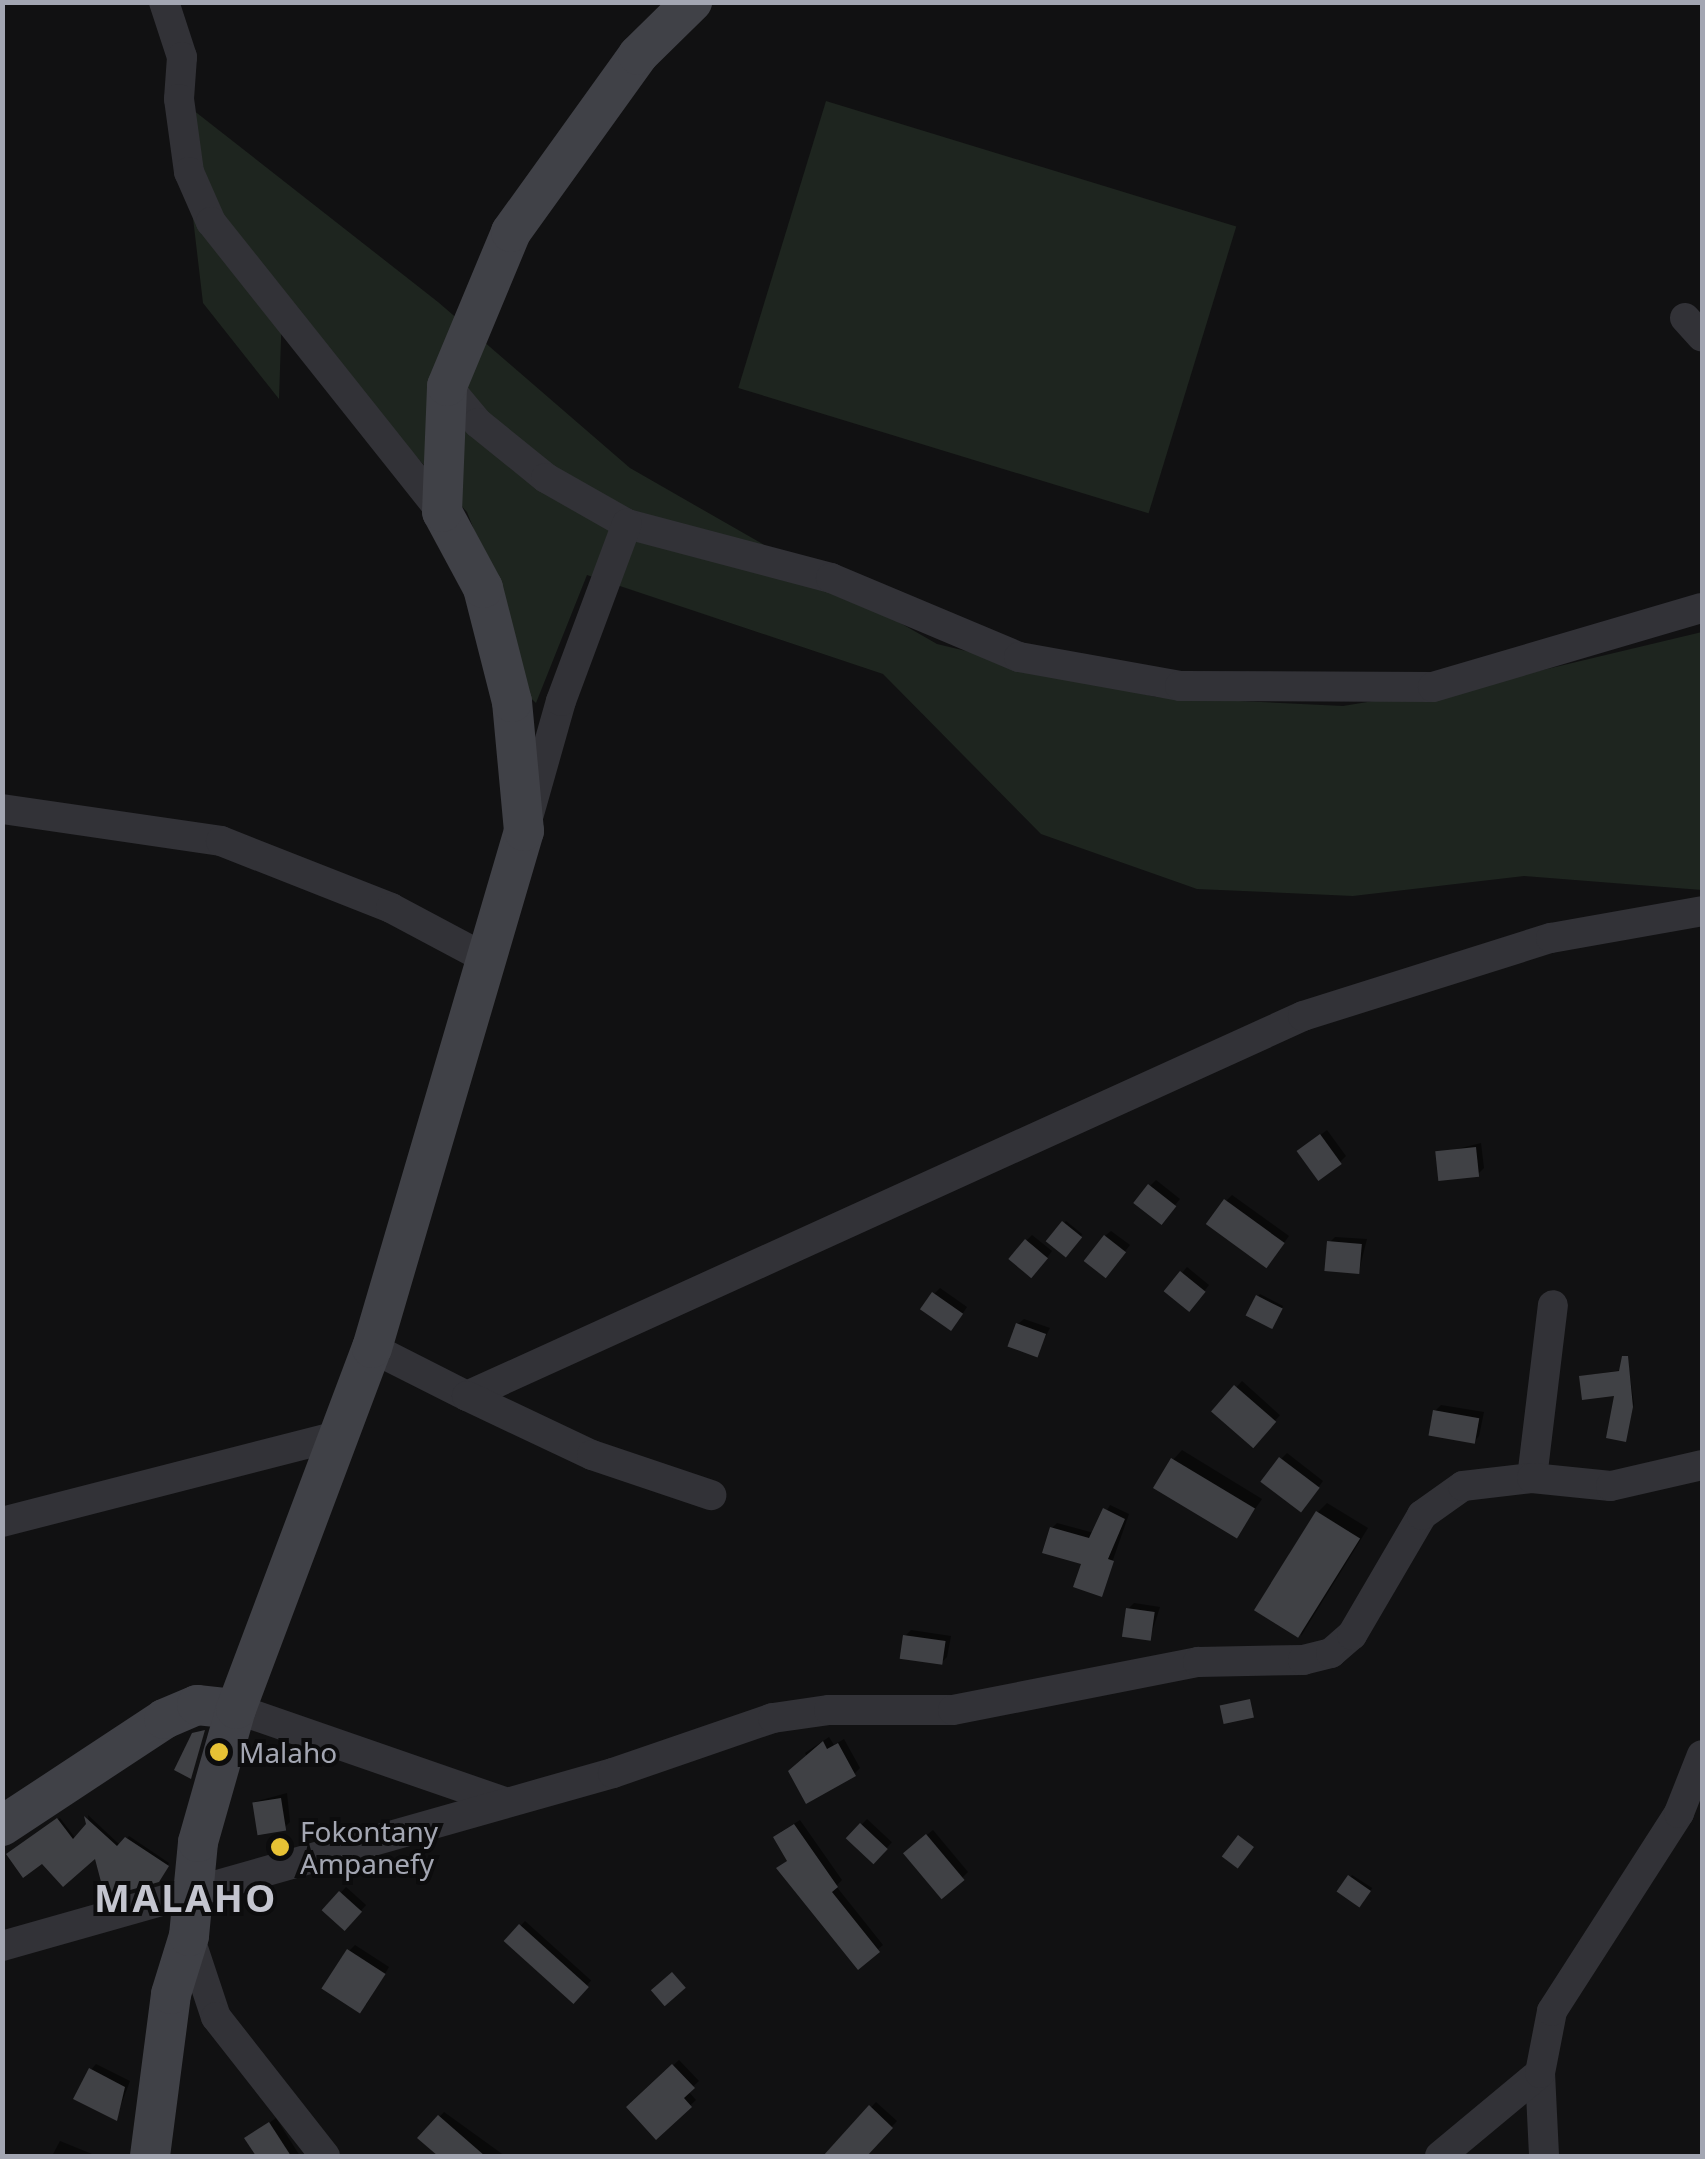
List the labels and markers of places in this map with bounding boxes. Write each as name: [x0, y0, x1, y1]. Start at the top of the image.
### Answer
place label: Malaho: [239, 1735, 337, 1769]
marker: Malaho: [208, 1741, 230, 1763]
place label: Fokontany Ampanefy: [300, 1814, 438, 1880]
marker: Fokontany Ampanefy: [269, 1836, 291, 1858]

